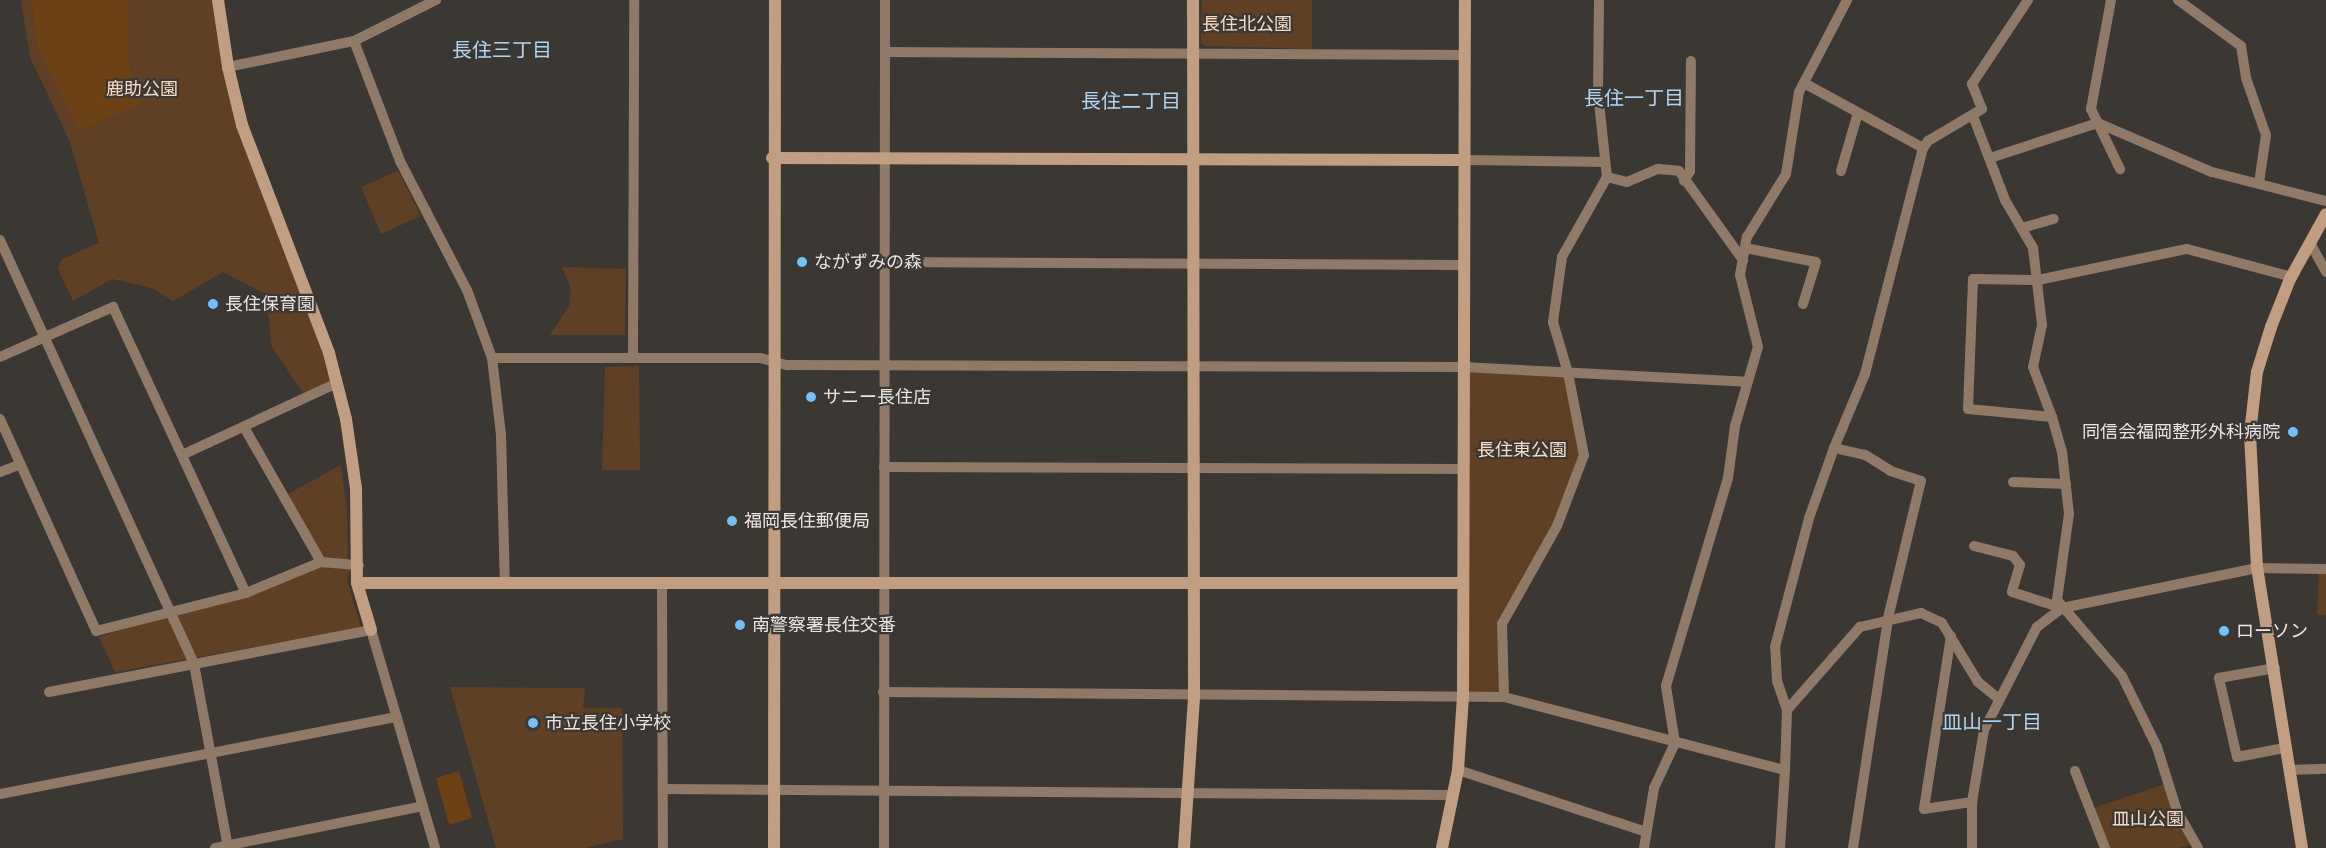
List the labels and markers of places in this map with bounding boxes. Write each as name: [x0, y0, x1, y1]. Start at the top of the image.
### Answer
place label: ながずみの森: [814, 251, 922, 273]
marker: ながずみの森: [795, 255, 809, 269]
place label: 長住保育園: [225, 293, 315, 315]
marker: 長住保育園: [206, 297, 220, 311]
place label: サニー長住店: [823, 386, 931, 408]
marker: サニー長住店: [804, 390, 818, 404]
place label: 同信会福岡整形外科病院: [2082, 421, 2280, 443]
marker: 同信会福岡整形外科病院: [2284, 423, 2302, 441]
place label: 福岡長住郵便局: [744, 510, 870, 532]
marker: 福岡長住郵便局: [725, 514, 739, 528]
place label: 南警察署長住交番: [752, 614, 896, 636]
marker: 南警察署長住交番: [733, 618, 747, 632]
place label: ローソン: [2236, 620, 2308, 642]
marker: ローソン: [2217, 624, 2231, 638]
place label: 市立長住小学校: [545, 712, 671, 734]
marker: 市立長住小学校: [526, 716, 540, 730]

